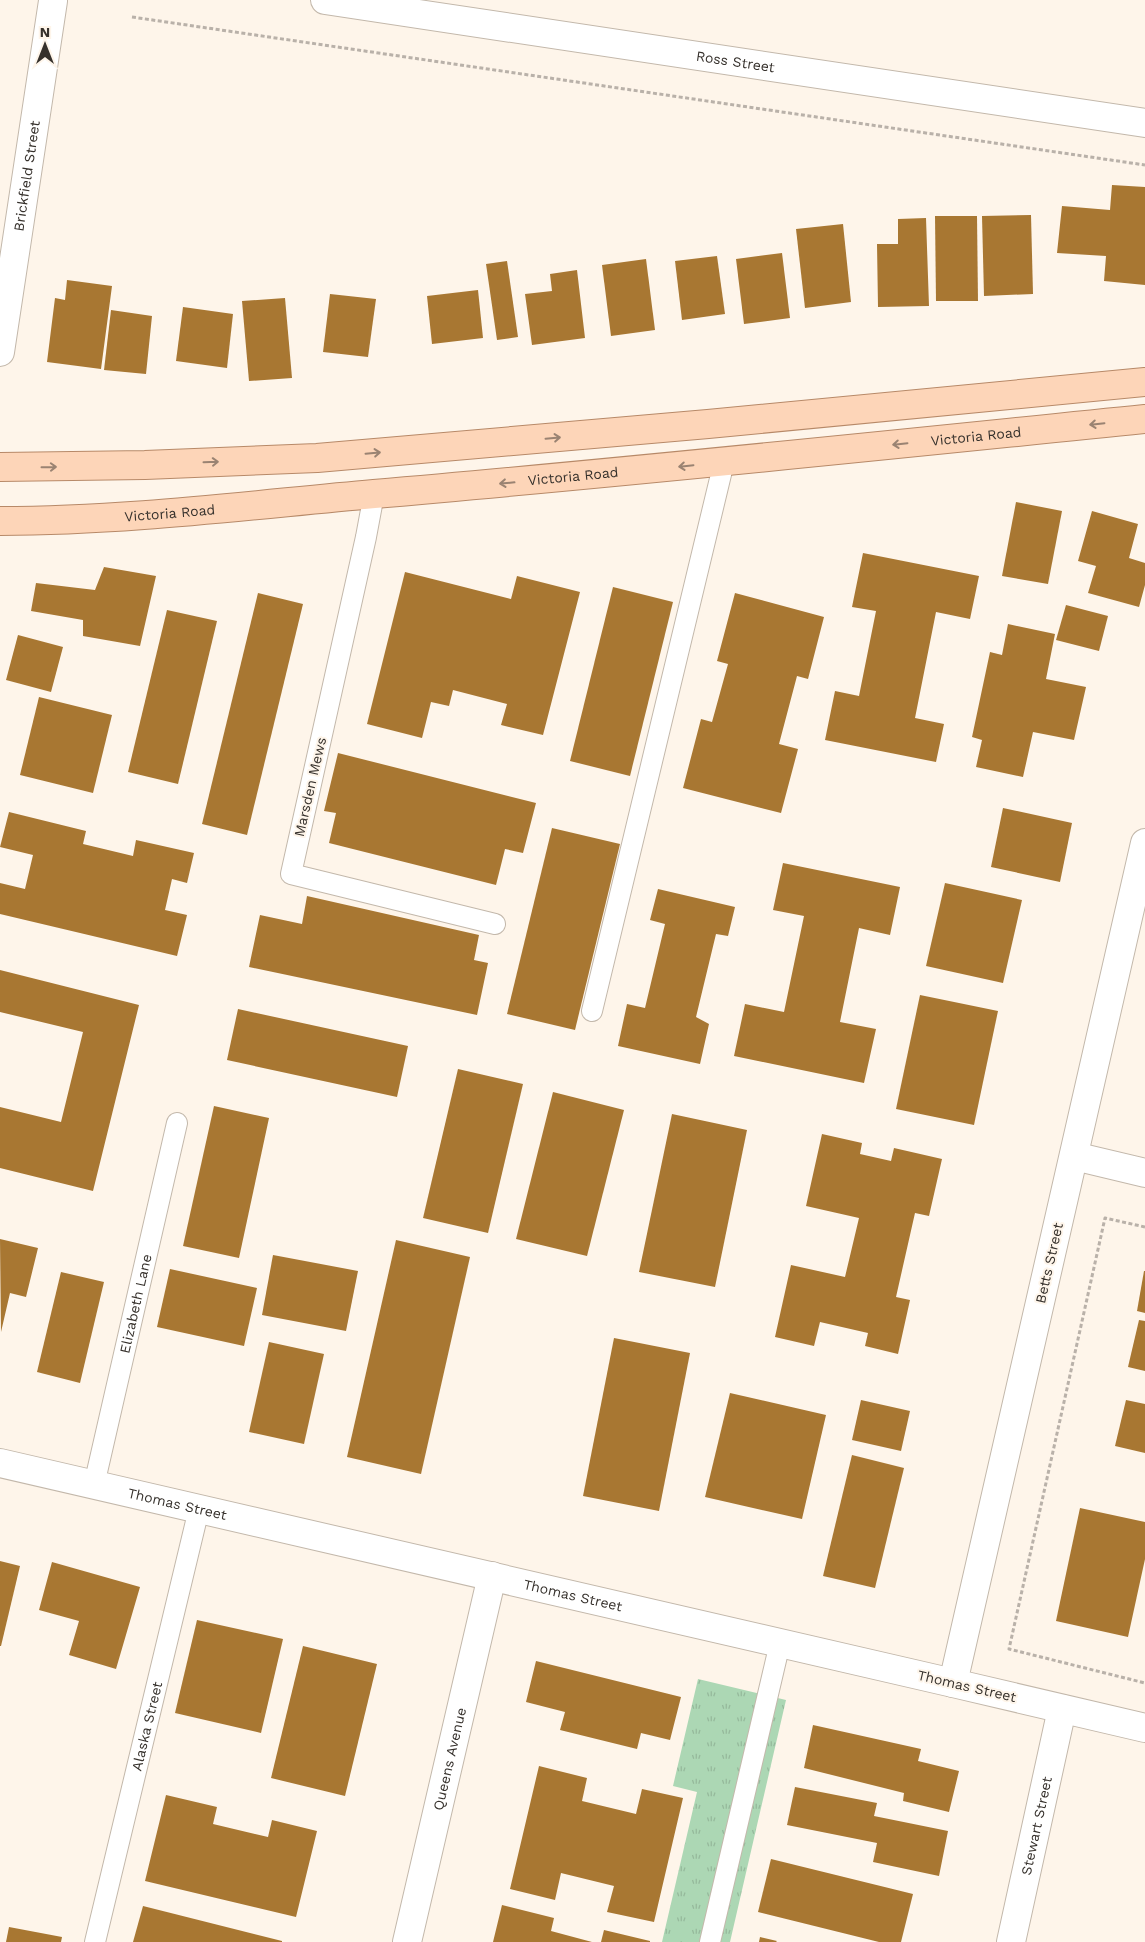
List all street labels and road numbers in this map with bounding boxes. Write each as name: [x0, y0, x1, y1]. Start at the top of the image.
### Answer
street label: Ross Street: [695, 48, 776, 75]
street label: Brickfield Street: [10, 119, 43, 232]
street label: Victoria Road: [930, 424, 1022, 449]
street label: Victoria Road: [527, 464, 619, 488]
street label: Victoria Road: [124, 501, 216, 524]
street label: Marsden Mews: [291, 736, 329, 838]
street label: Betts Street: [1032, 1221, 1066, 1305]
street label: Elizabeth Lane: [116, 1252, 155, 1355]
street label: Thomas Street: [126, 1485, 228, 1523]
street label: Thomas Street: [522, 1576, 624, 1614]
street label: Thomas Street: [916, 1667, 1018, 1705]
street label: Alaska Street: [128, 1680, 165, 1772]
street label: Queens Avenue: [430, 1706, 469, 1812]
street label: Stewart Street: [1018, 1775, 1055, 1877]

